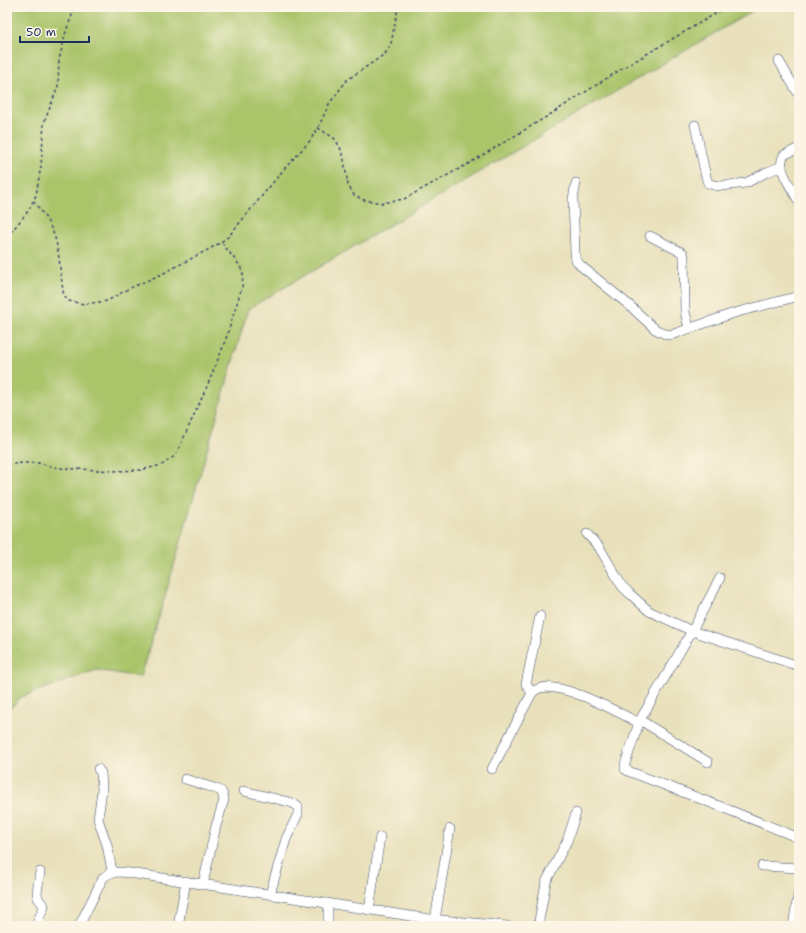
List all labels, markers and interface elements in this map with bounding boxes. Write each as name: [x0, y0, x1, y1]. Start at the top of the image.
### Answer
scale bar: [20, 18, 89, 44]
text: 50 m: [26, 24, 56, 40]

